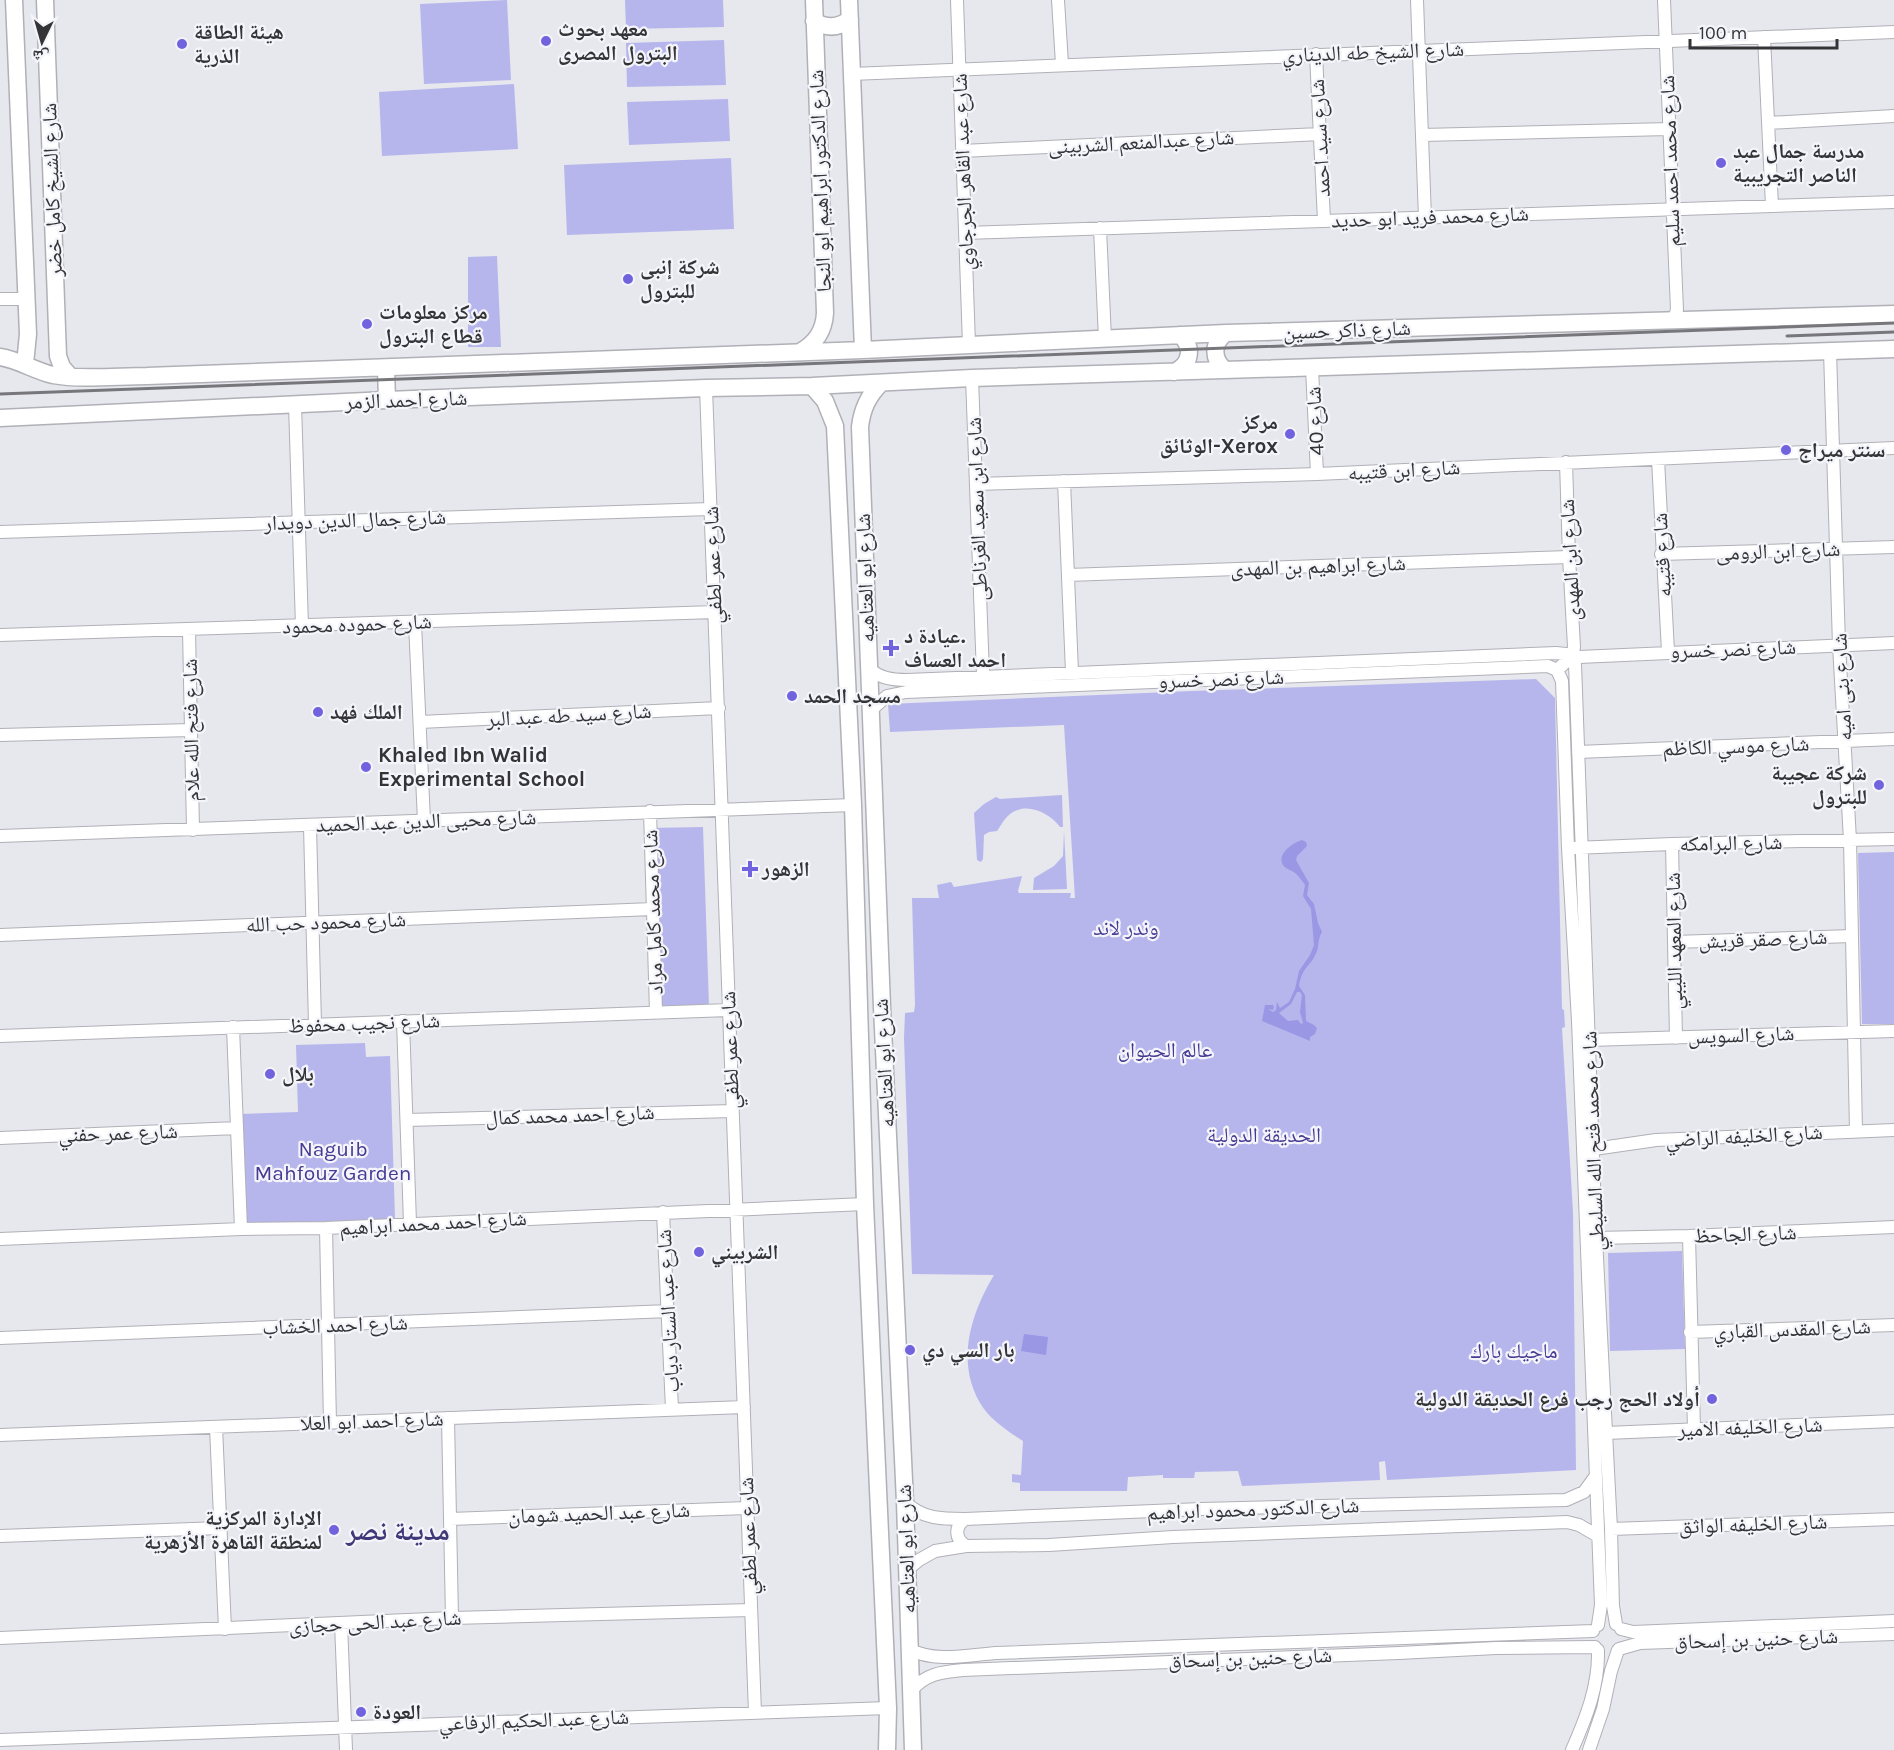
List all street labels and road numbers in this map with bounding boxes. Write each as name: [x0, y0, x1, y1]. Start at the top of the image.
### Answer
street label: شارع الشيخ طه الديناري: [1281, 37, 1465, 72]
street label: شارع الدكتور ابراهيم ابو النجا: [804, 69, 838, 293]
street label: شارع عبد القاهر الجرجاوي: [948, 73, 983, 271]
street label: شارع محمد احمد سليم: [1655, 75, 1687, 247]
street label: شارع سيد احمد: [1305, 78, 1336, 198]
street label: شارع الشيخ كامل خضر: [37, 103, 68, 278]
street label: شارع عبدالمنعم الشربينى: [1047, 125, 1235, 161]
street label: شارع محمد فريد ابو حديد: [1331, 202, 1529, 233]
street label: شارع ذاكر حسين: [1283, 316, 1411, 345]
street label: شارع احمد الزمر: [343, 386, 468, 415]
street label: شارع 40: [1301, 386, 1330, 456]
street label: شارع ابن سعيد الغرناطى: [962, 417, 993, 601]
street label: شارع ابن قتيبه: [1347, 455, 1461, 486]
street label: شارع ابن المهدى: [1555, 498, 1586, 622]
street label: شارع جمال الدين دويدار: [262, 505, 447, 536]
street label: شارع عمر لطفي: [699, 506, 731, 624]
street label: شارع قتيبه: [1648, 512, 1677, 598]
street label: شارع ابو العتاهيه: [851, 513, 880, 643]
street label: شارع ابن الرومى: [1715, 537, 1841, 566]
street label: شارع ابراهيم بن المهدى: [1230, 551, 1406, 583]
street label: شارع حموده محمود: [282, 609, 432, 640]
street label: شارع بنى اميه: [1827, 632, 1858, 741]
street label: شارع نصر خسرو: [1670, 635, 1796, 664]
street label: شارع فتح الله علام: [178, 658, 206, 802]
street label: شارع نصر خسرو: [1158, 665, 1284, 694]
street label: شارع سيد طه عبد البر: [485, 699, 652, 732]
street label: شارع موسي الكاظم: [1662, 731, 1810, 765]
street label: شارع محيى الدين عبد الحميد: [315, 805, 537, 838]
street label: شارع محمد كامل مراد: [638, 829, 669, 995]
street label: شارع البرامكه: [1679, 830, 1783, 857]
street label: شارع المعهد الليبي: [1661, 872, 1692, 1010]
street label: شارع محمود حب الله: [246, 907, 407, 938]
street label: شارع صقر قريش: [1698, 925, 1828, 954]
street label: شارع عمر لطفي: [716, 991, 748, 1109]
street label: شارع ابو العتاهيه: [869, 998, 900, 1128]
street label: شارع نجيب محفوظ: [288, 1008, 440, 1039]
street label: شارع السويس: [1687, 1021, 1795, 1050]
street label: شارع محمد فتح الله السليطي: [1577, 1030, 1613, 1251]
street label: شارع احمد محمد كمال: [485, 1100, 655, 1131]
street label: شارع عمر حفني: [58, 1119, 178, 1151]
street label: شارع الخليفه الراضي: [1665, 1120, 1824, 1156]
street label: شارع احمد محمد ابراهيم: [339, 1206, 527, 1242]
street label: شارع الجاحظ: [1693, 1220, 1797, 1249]
street label: شارع عبد الستار دياب: [652, 1229, 685, 1393]
street label: شارع احمد الخشاب: [262, 1310, 408, 1341]
street label: شارع المقدس القباري: [1713, 1314, 1871, 1348]
street label: شارع احمد ابو العلا: [300, 1407, 444, 1436]
street label: شارع الخليفه الامير: [1676, 1412, 1823, 1443]
street label: شارع عمر لطفي: [734, 1477, 766, 1595]
street label: شارع ابو العتاهيه: [892, 1484, 921, 1614]
street label: شارع الدكتور محمود ابراهيم: [1146, 1493, 1360, 1527]
street label: شارع عبد الحميد شومان: [508, 1498, 690, 1529]
street label: شارع الخليفه الواثق: [1678, 1509, 1828, 1540]
street label: شارع عبد الحى حجازى: [288, 1605, 462, 1640]
street label: شارع حنين بن إسحاق: [1674, 1624, 1838, 1656]
street label: شارع حنين بن إسحاق: [1168, 1643, 1332, 1675]
street label: شارع عبد الحكيم الرفاعي: [438, 1705, 630, 1740]

